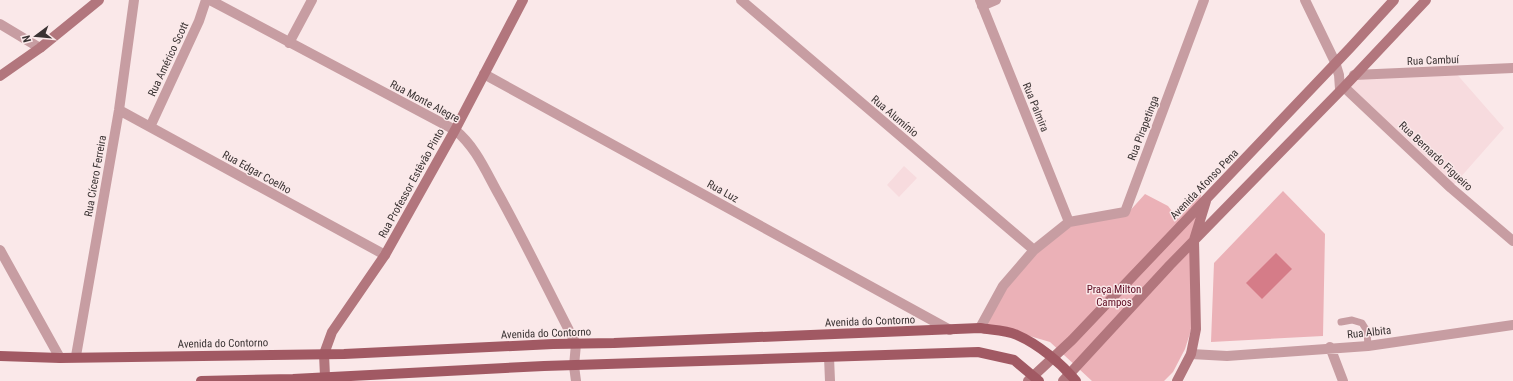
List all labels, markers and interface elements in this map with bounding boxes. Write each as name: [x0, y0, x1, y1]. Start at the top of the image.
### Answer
north arrow: [16, 16, 56, 56]
street label: Rua Américo Scott: [146, 20, 191, 98]
text: N: [20, 33, 34, 44]
street label: Rua Cambuí: [1407, 53, 1460, 68]
street label: Rua Monte Alegre: [388, 78, 462, 125]
street label: Rua Palmira: [1020, 81, 1051, 134]
street label: Rua Alumínio: [869, 93, 921, 140]
street label: Rua Pirapetinga: [1125, 94, 1162, 162]
street label: Rua Bernardo Figueiro: [1396, 119, 1475, 194]
street label: Rua Professor Estêvão Pinto: [376, 126, 447, 240]
street label: Rua Cícero Ferreira: [82, 134, 109, 218]
street label: Avenida Afonso Pena: [1168, 147, 1241, 222]
street label: Rua Edgar Coelho: [220, 148, 294, 197]
street label: Rua Luz: [705, 177, 741, 205]
park label: Praça Milton Campos: [1087, 283, 1141, 309]
street label: Avenida do Contorno: [825, 313, 916, 330]
street label: Rua Albita: [1346, 324, 1392, 341]
street label: Avenida do Contorno: [501, 325, 592, 342]
street label: Avenida do Contorno: [178, 336, 269, 351]

